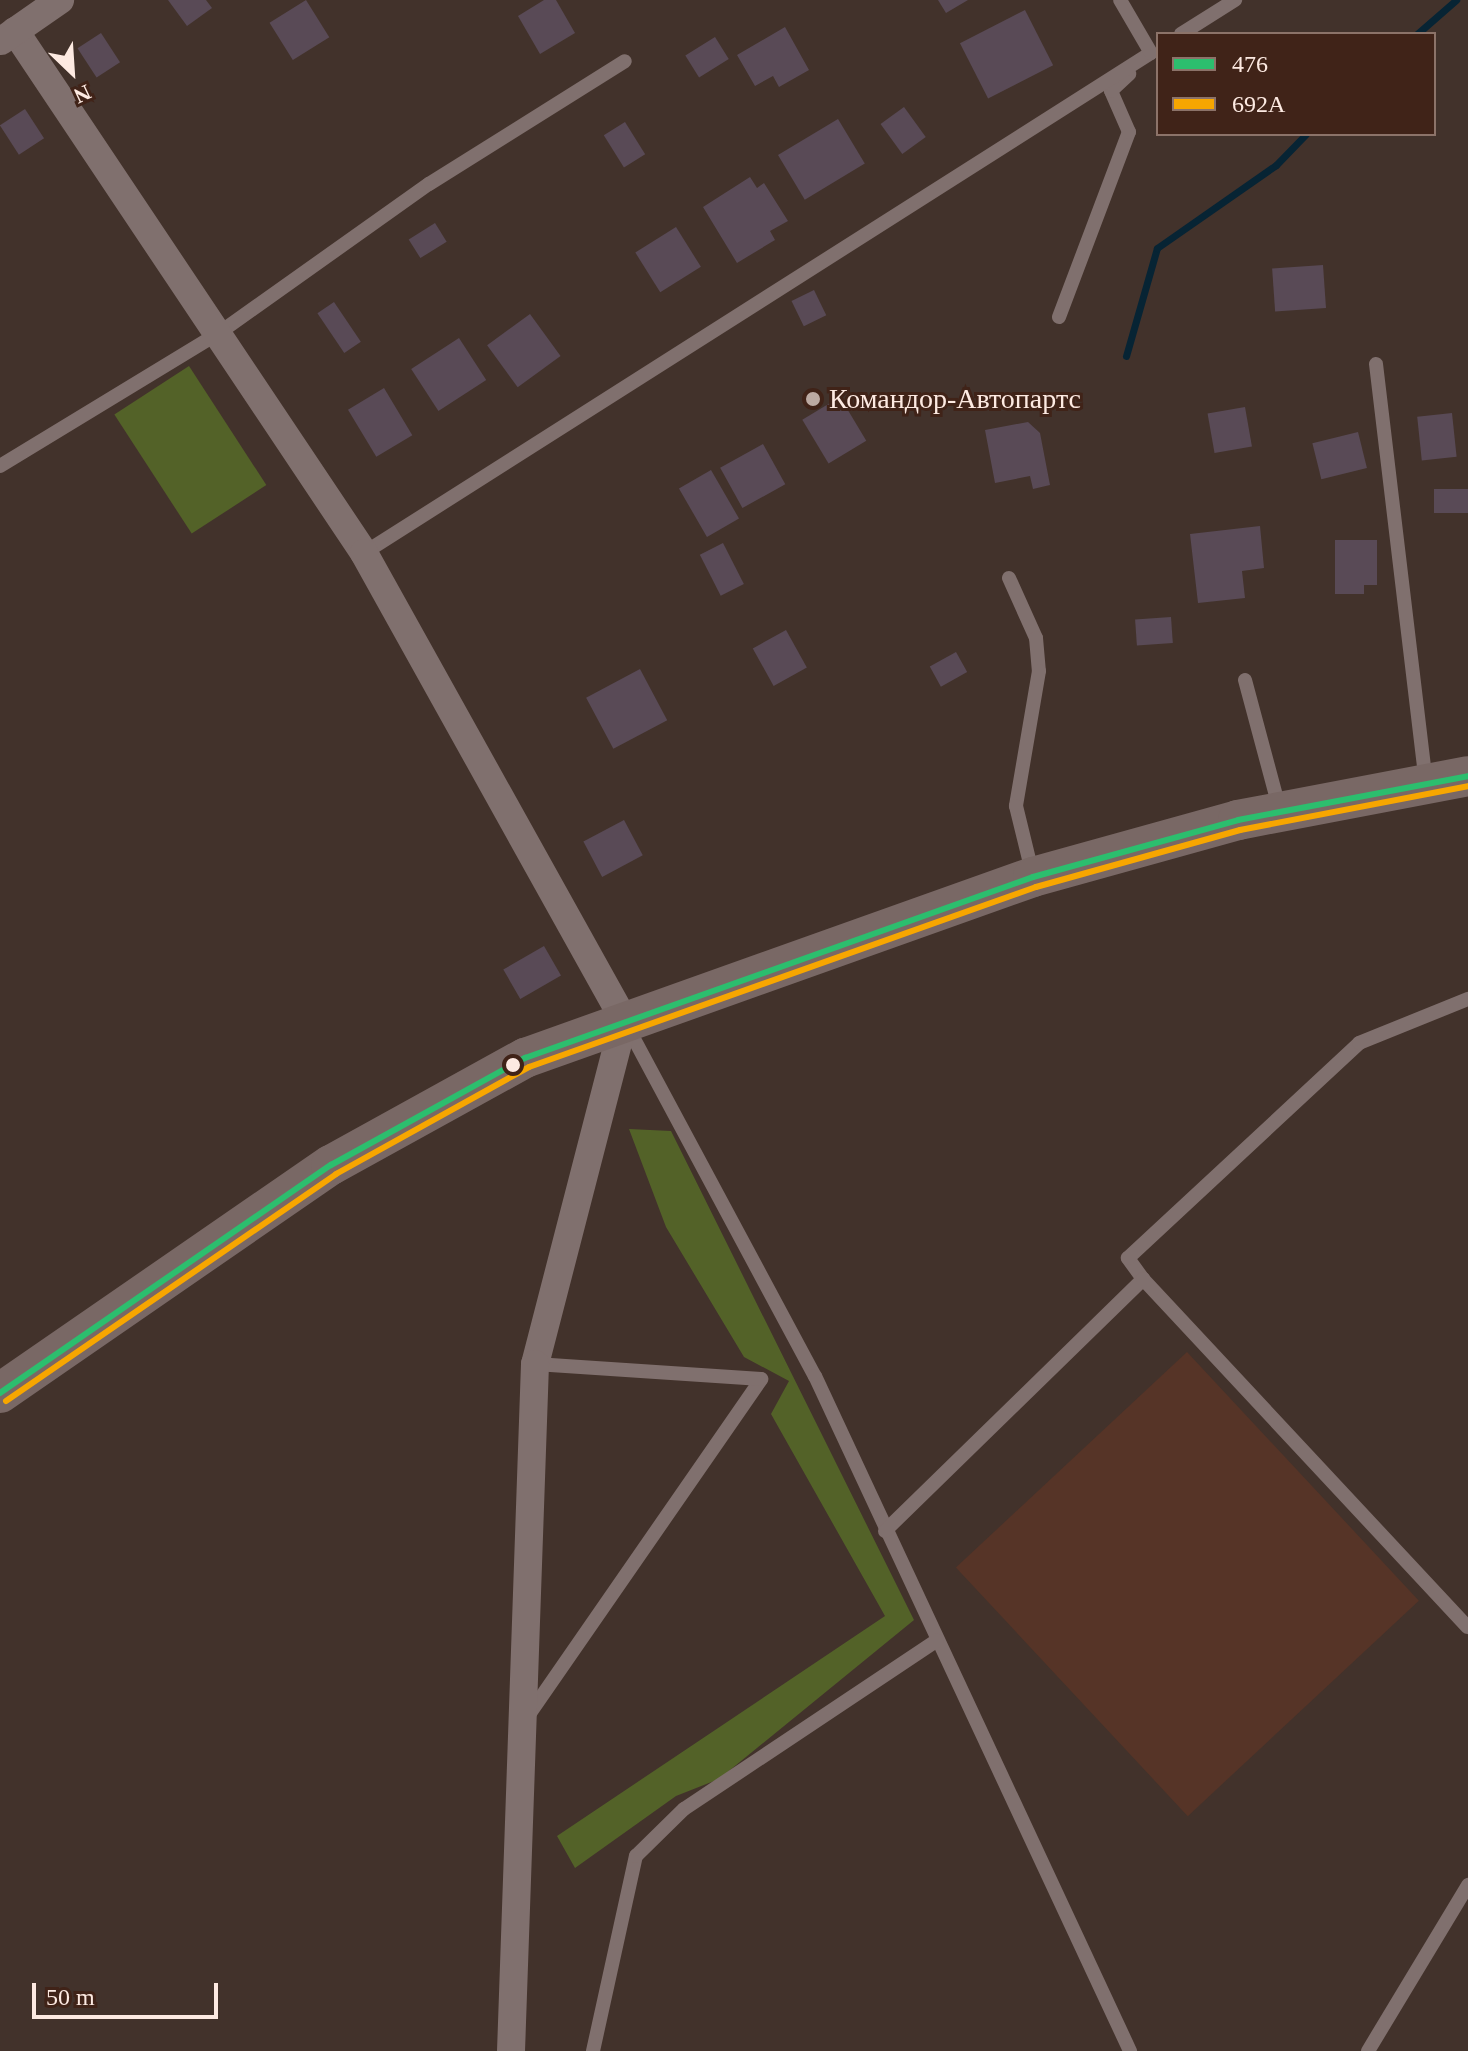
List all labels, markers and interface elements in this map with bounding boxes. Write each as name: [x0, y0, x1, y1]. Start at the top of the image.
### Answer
north arrow: [32, 32, 112, 112]
legend: [1156, 32, 1436, 136]
text: 476: [1232, 51, 1268, 77]
text: N: [70, 80, 95, 109]
text: 692А: [1232, 91, 1285, 117]
place label: Командор-Автопартс: [829, 382, 1081, 416]
marker: Командор-Автопартс: [804, 390, 822, 408]
unlabelled marker: [505, 1057, 521, 1073]
scale bar: [36, 1967, 222, 2017]
text: 50 m: [46, 1984, 95, 2010]

